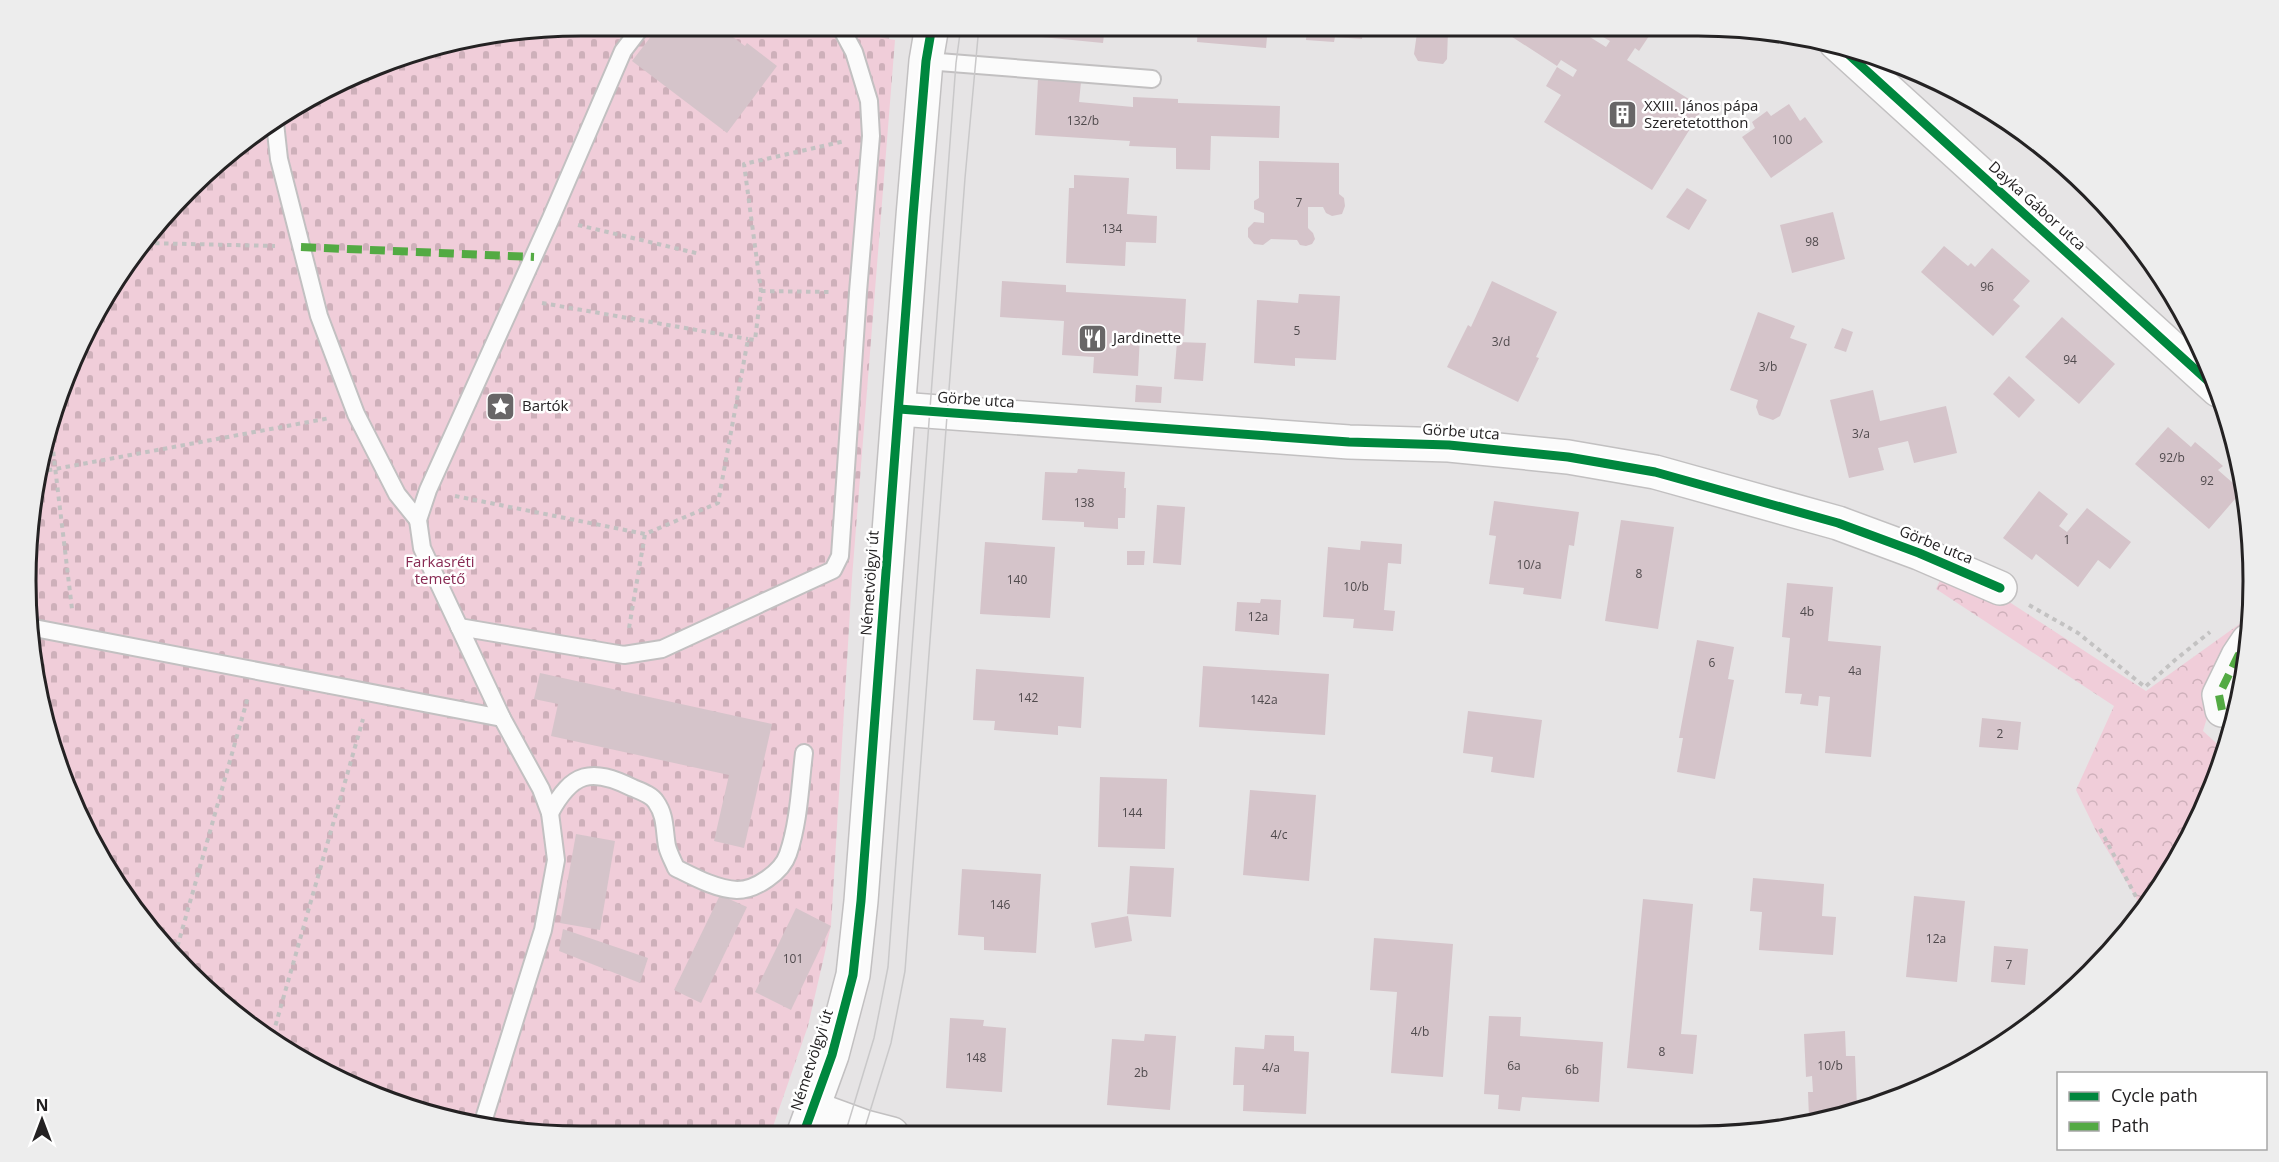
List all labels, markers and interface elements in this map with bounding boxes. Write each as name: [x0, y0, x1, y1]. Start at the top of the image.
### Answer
place label: XXIII. János pápa Szeretetotthon: [1644, 95, 1758, 132]
building icon: XXIII. János pápa Szeretetotthon: [1607, 99, 1639, 131]
house number: 132/b: [1067, 112, 1099, 129]
house number: 100: [1772, 131, 1792, 148]
street label: Dayka Gábor utca: [1985, 156, 2091, 254]
house number: 7: [1296, 194, 1303, 211]
house number: 134: [1102, 220, 1122, 237]
house number: 98: [1805, 233, 1819, 250]
house number: 96: [1980, 278, 1994, 295]
restaurant icon: Jardinette: [1076, 322, 1108, 354]
house number: 5: [1294, 322, 1301, 339]
place label: Jardinette: [1111, 327, 1181, 347]
house number: 3/d: [1492, 333, 1510, 350]
house number: 94: [2063, 351, 2077, 368]
house number: 3/b: [1759, 358, 1777, 375]
street label: Görbe utca: [937, 386, 1015, 412]
place icon: Bartók: [485, 390, 517, 422]
place label: Bartók: [522, 395, 569, 415]
street label: Görbe utca: [1422, 418, 1500, 444]
house number: 3/a: [1852, 425, 1870, 442]
house number: 92/b: [2159, 449, 2185, 466]
house number: 92: [2200, 472, 2214, 489]
house number: 138: [1074, 494, 1094, 511]
street label: Görbe utca: [1897, 520, 1976, 568]
street label: Németvölgyi út: [855, 530, 883, 636]
house number: 1: [2064, 531, 2070, 548]
park label: Farkasréti temető: [405, 551, 475, 588]
house number: 10/a: [1517, 556, 1541, 573]
house number: 8: [1636, 565, 1643, 582]
house number: 140: [1007, 571, 1027, 588]
house number: 10/b: [1343, 578, 1369, 595]
house number: 4b: [1800, 603, 1814, 620]
house number: 12a: [1248, 608, 1268, 625]
house number: 6: [1709, 654, 1716, 671]
house number: 4a: [1848, 662, 1862, 679]
house number: 142: [1018, 689, 1038, 706]
house number: 142a: [1250, 691, 1278, 708]
house number: 2: [1997, 725, 2004, 742]
house number: 144: [1122, 804, 1142, 821]
house number: 4/c: [1270, 826, 1288, 843]
house number: 146: [990, 896, 1010, 913]
house number: 12a: [1926, 930, 1946, 947]
house number: 101: [783, 950, 803, 967]
house number: 7: [2006, 956, 2013, 973]
street label: Németvölgyi út: [785, 1006, 837, 1113]
house number: 4/b: [1411, 1023, 1429, 1040]
house number: 8: [1659, 1043, 1666, 1060]
house number: 148: [966, 1049, 986, 1066]
house number: 6a: [1507, 1057, 1521, 1074]
house number: 10/b: [1817, 1057, 1843, 1074]
house number: 4/a: [1262, 1059, 1280, 1076]
house number: 6b: [1565, 1061, 1579, 1078]
house number: 2b: [1134, 1064, 1148, 1081]
legend: [2057, 1072, 2267, 1150]
text: Cycle path: [2111, 1083, 2198, 1107]
north arrow: [12, 1090, 72, 1150]
text: N: [35, 1094, 49, 1116]
text: Path: [2111, 1113, 2149, 1137]

